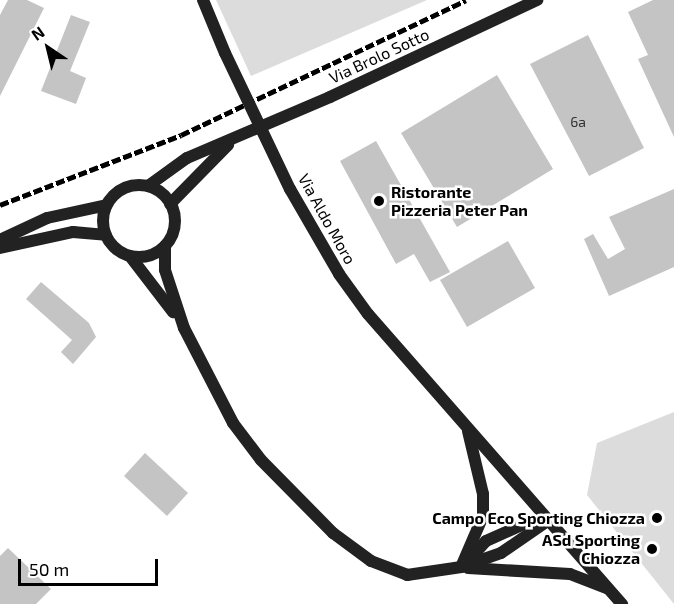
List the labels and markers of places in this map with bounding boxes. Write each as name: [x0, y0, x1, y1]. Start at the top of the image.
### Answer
place label: Ristorante Pizzeria Peter Pan: [391, 182, 528, 220]
marker: Ristorante Pizzeria Peter Pan: [372, 194, 386, 208]
place label: Campo Eco Sporting Chiozza: [432, 508, 645, 528]
marker: Campo Eco Sporting Chiozza: [650, 511, 664, 525]
place label: ASd Sporting Chiozza: [542, 530, 640, 568]
marker: ASd Sporting Chiozza: [645, 542, 659, 556]

